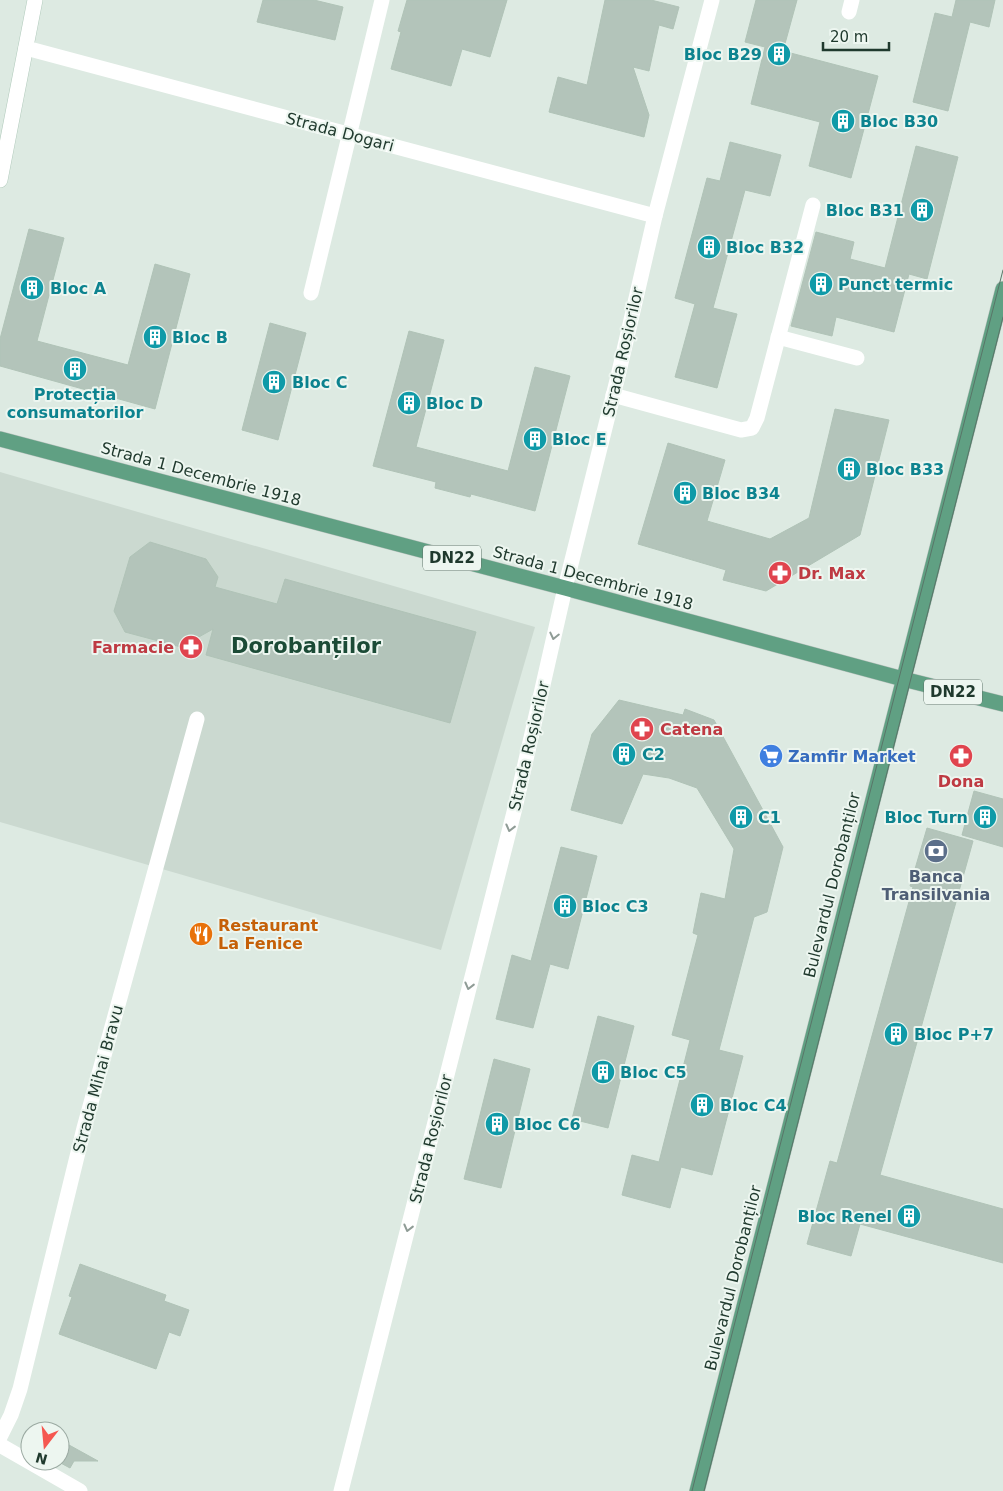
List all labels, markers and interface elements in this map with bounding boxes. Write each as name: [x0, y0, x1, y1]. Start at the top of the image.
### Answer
scale bar: [823, 20, 889, 52]
text: 20 m: [830, 28, 868, 46]
building icon: Bloc B29: [766, 41, 792, 67]
place label: Bloc B29: [684, 45, 762, 64]
street label: Strada Dogari: [284, 108, 396, 156]
building icon: Bloc B30: [830, 108, 856, 134]
place label: Bloc B30: [860, 112, 938, 131]
building icon: Bloc B31: [909, 197, 935, 223]
place label: Bloc B31: [826, 201, 904, 220]
building icon: Bloc B32: [696, 234, 722, 260]
place label: Bloc B32: [726, 238, 804, 257]
building icon: Punct termic: [808, 271, 834, 297]
building icon: Bloc A: [19, 275, 45, 301]
place label: Punct termic: [838, 275, 953, 294]
place label: Bloc A: [50, 279, 107, 298]
street label: Strada Roșiorilor: [599, 285, 647, 419]
building icon: Bloc B: [142, 324, 168, 350]
place label: Bloc B: [172, 328, 228, 347]
building icon: Protecția consumatorilor: [62, 356, 88, 382]
building icon: Bloc C: [261, 369, 287, 395]
place label: Bloc C: [292, 373, 347, 392]
place label: Protecția consumatorilor: [7, 385, 143, 422]
building icon: Bloc D: [396, 390, 422, 416]
place label: Bloc D: [426, 394, 483, 413]
building icon: Bloc E: [522, 426, 548, 452]
place label: Bloc E: [552, 430, 607, 449]
street label: Strada 1 Decembrie 1918: [99, 438, 303, 510]
building icon: Bloc B33: [836, 456, 862, 482]
place label: Bloc B33: [866, 460, 944, 479]
building icon: Bloc B34: [672, 480, 698, 506]
place label: Bloc B34: [702, 484, 780, 503]
street label: Strada 1 Decembrie 1918: [491, 542, 695, 614]
road number: DN22: [423, 546, 481, 570]
pharmacy icon: Dr. Max: [767, 560, 793, 586]
place label: Dr. Max: [798, 564, 866, 583]
one-way arrow: [549, 631, 560, 640]
pharmacy icon: Farmacie: [178, 634, 204, 660]
district label: Dorobanților: [231, 634, 382, 659]
place label: Farmacie: [92, 638, 174, 657]
street label: Strada Roșiorilor: [505, 679, 553, 813]
road number: DN22: [924, 680, 982, 704]
pharmacy icon: Catena: [629, 716, 655, 742]
place label: Catena: [660, 720, 723, 739]
building icon: C2: [611, 741, 637, 767]
supermarket icon: Zamfir Market: [758, 743, 784, 769]
pharmacy icon: Dona: [948, 743, 974, 769]
place label: C2: [642, 745, 665, 764]
place label: Zamfir Market: [788, 747, 916, 766]
place label: Dona: [938, 772, 984, 791]
street label: Bulevardul Dorobanților: [800, 790, 864, 980]
building icon: C1: [728, 804, 754, 830]
building icon: Bloc Turn: [972, 804, 998, 830]
place label: C1: [758, 808, 781, 827]
place label: Bloc Turn: [884, 808, 968, 827]
one-way arrow: [505, 824, 516, 833]
bank icon: Banca Transilvania: [923, 838, 949, 864]
place label: Banca Transilvania: [882, 867, 990, 904]
building icon: Bloc C3: [552, 893, 578, 919]
place label: Bloc C3: [582, 897, 649, 916]
place label: Restaurant La Fenice: [218, 916, 319, 953]
restaurant icon: Restaurant La Fenice: [188, 921, 214, 947]
one-way arrow: [465, 981, 475, 989]
street label: Strada Mihai Bravu: [69, 1003, 127, 1155]
building icon: Bloc P+7: [883, 1021, 909, 1047]
place label: Bloc P+7: [914, 1025, 994, 1044]
building icon: Bloc C5: [590, 1059, 616, 1085]
place label: Bloc C5: [620, 1063, 687, 1082]
street label: Strada Roșiorilor: [406, 1072, 456, 1206]
building icon: Bloc C4: [689, 1092, 715, 1118]
place label: Bloc C4: [720, 1096, 787, 1115]
building icon: Bloc C6: [484, 1111, 510, 1137]
place label: Bloc C6: [514, 1115, 581, 1134]
street label: Bulevardul Dorobanților: [701, 1183, 765, 1373]
building icon: Bloc Renel: [896, 1203, 922, 1229]
place label: Bloc Renel: [797, 1207, 892, 1226]
one-way arrow: [403, 1223, 414, 1232]
north arrow: [20, 1421, 70, 1471]
text: N: [34, 1449, 49, 1468]

